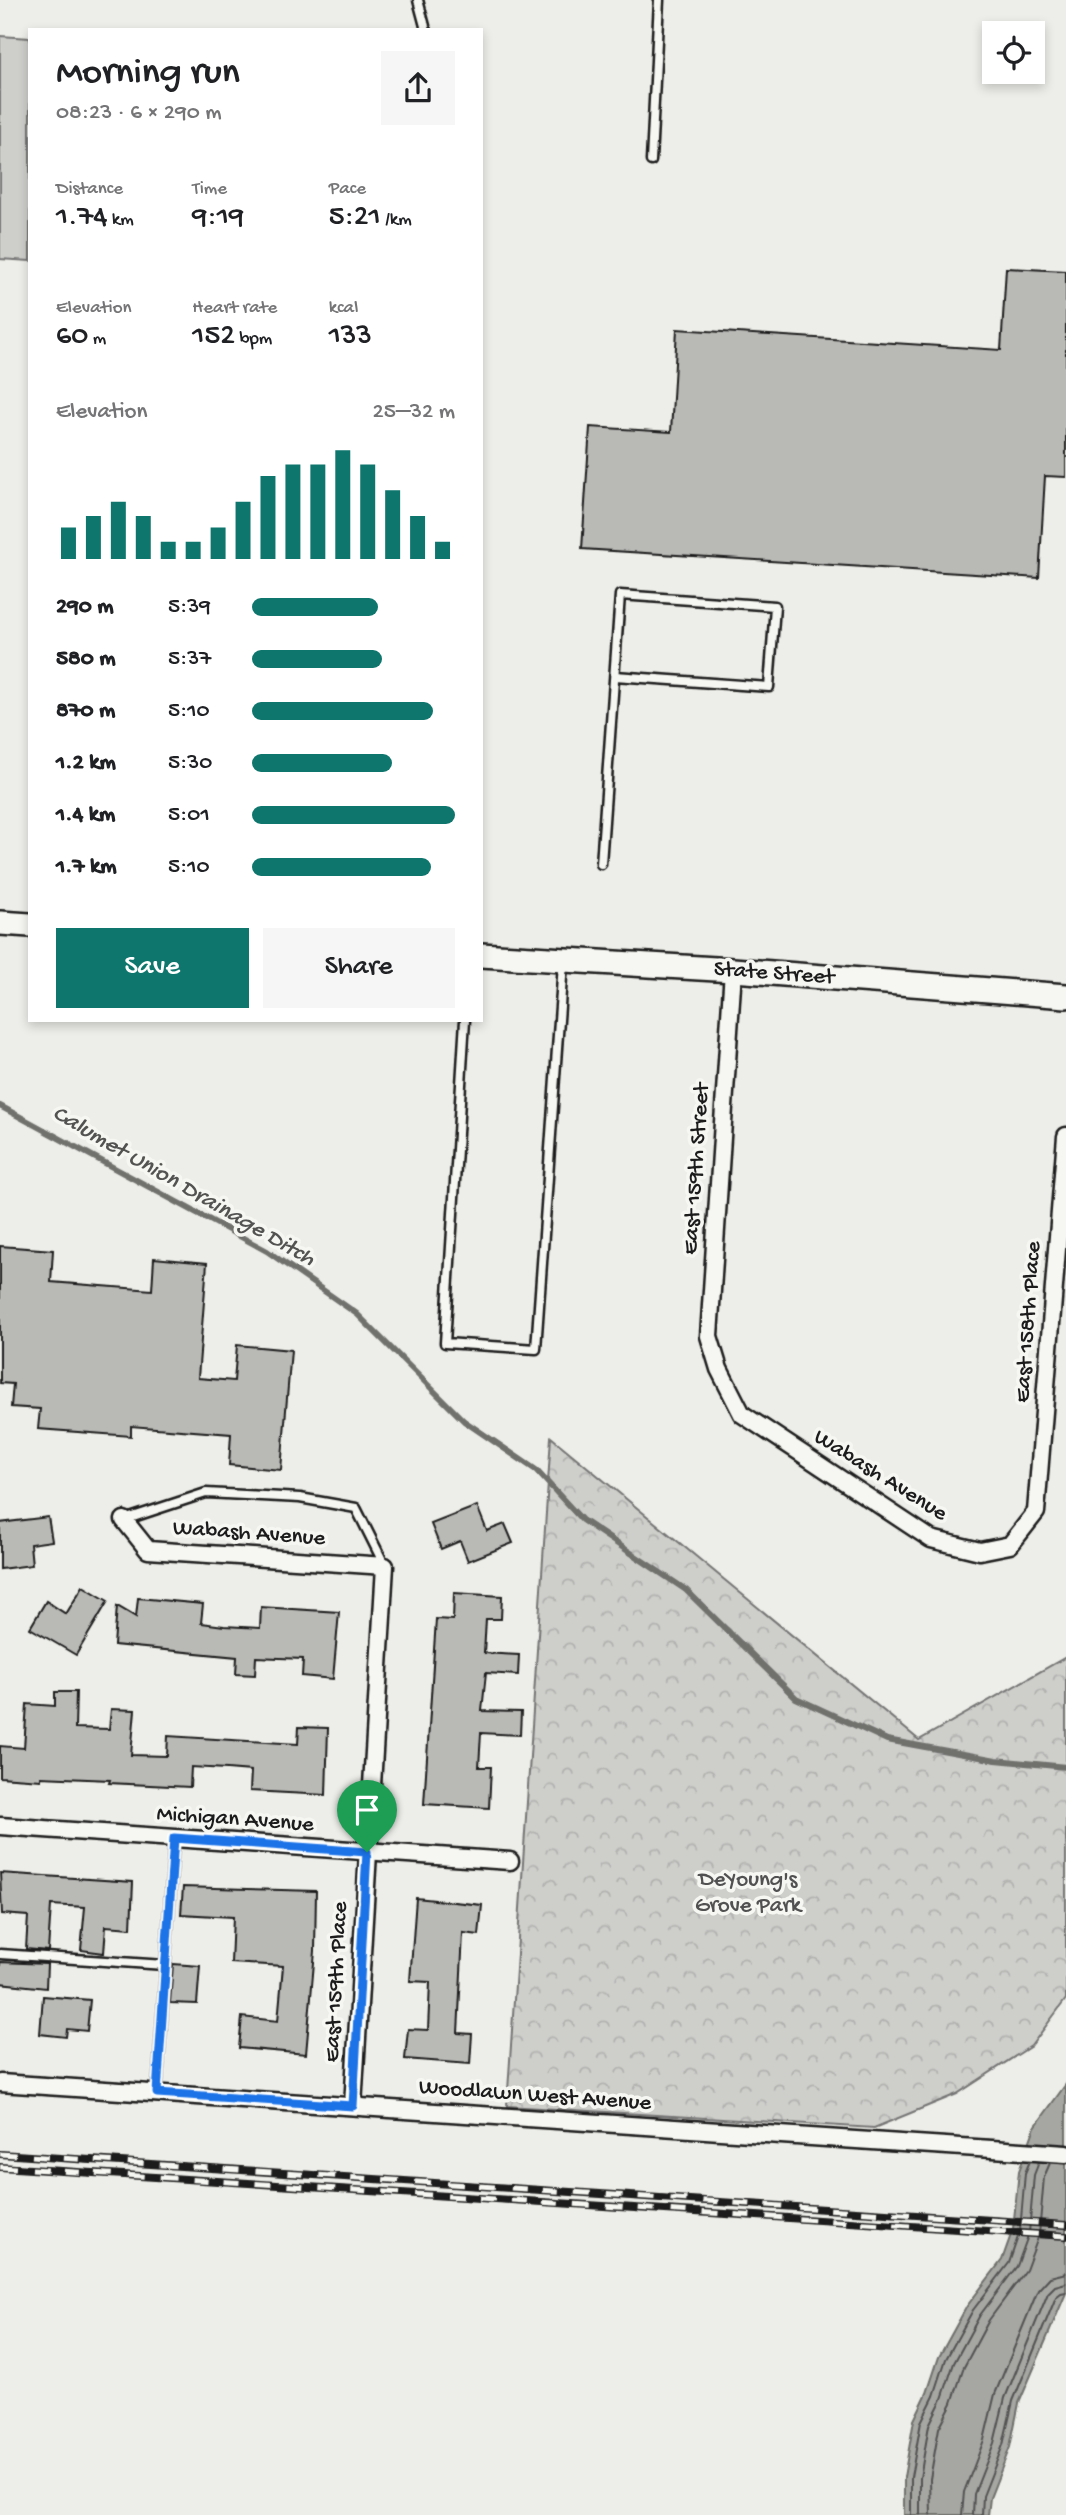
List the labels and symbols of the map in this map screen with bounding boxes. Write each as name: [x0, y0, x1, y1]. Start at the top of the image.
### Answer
street label: State Street: [713, 956, 837, 992]
street label: East 159th Street: [678, 1081, 717, 1256]
water label: Calumet Union Drainage Ditch: [46, 1100, 321, 1275]
street label: East 158th Place: [1010, 1239, 1048, 1404]
street label: Wabash Avenue: [808, 1424, 953, 1528]
street label: Wabash Avenue: [172, 1515, 327, 1553]
pin: [337, 1780, 397, 1852]
street label: Michigan Avenue: [156, 1801, 316, 1839]
park label: DeYoung's Grove Park: [695, 1867, 804, 1920]
street label: East 159th Place: [319, 1900, 355, 2063]
street label: Woodlawn West Avenue: [418, 2074, 653, 2118]

